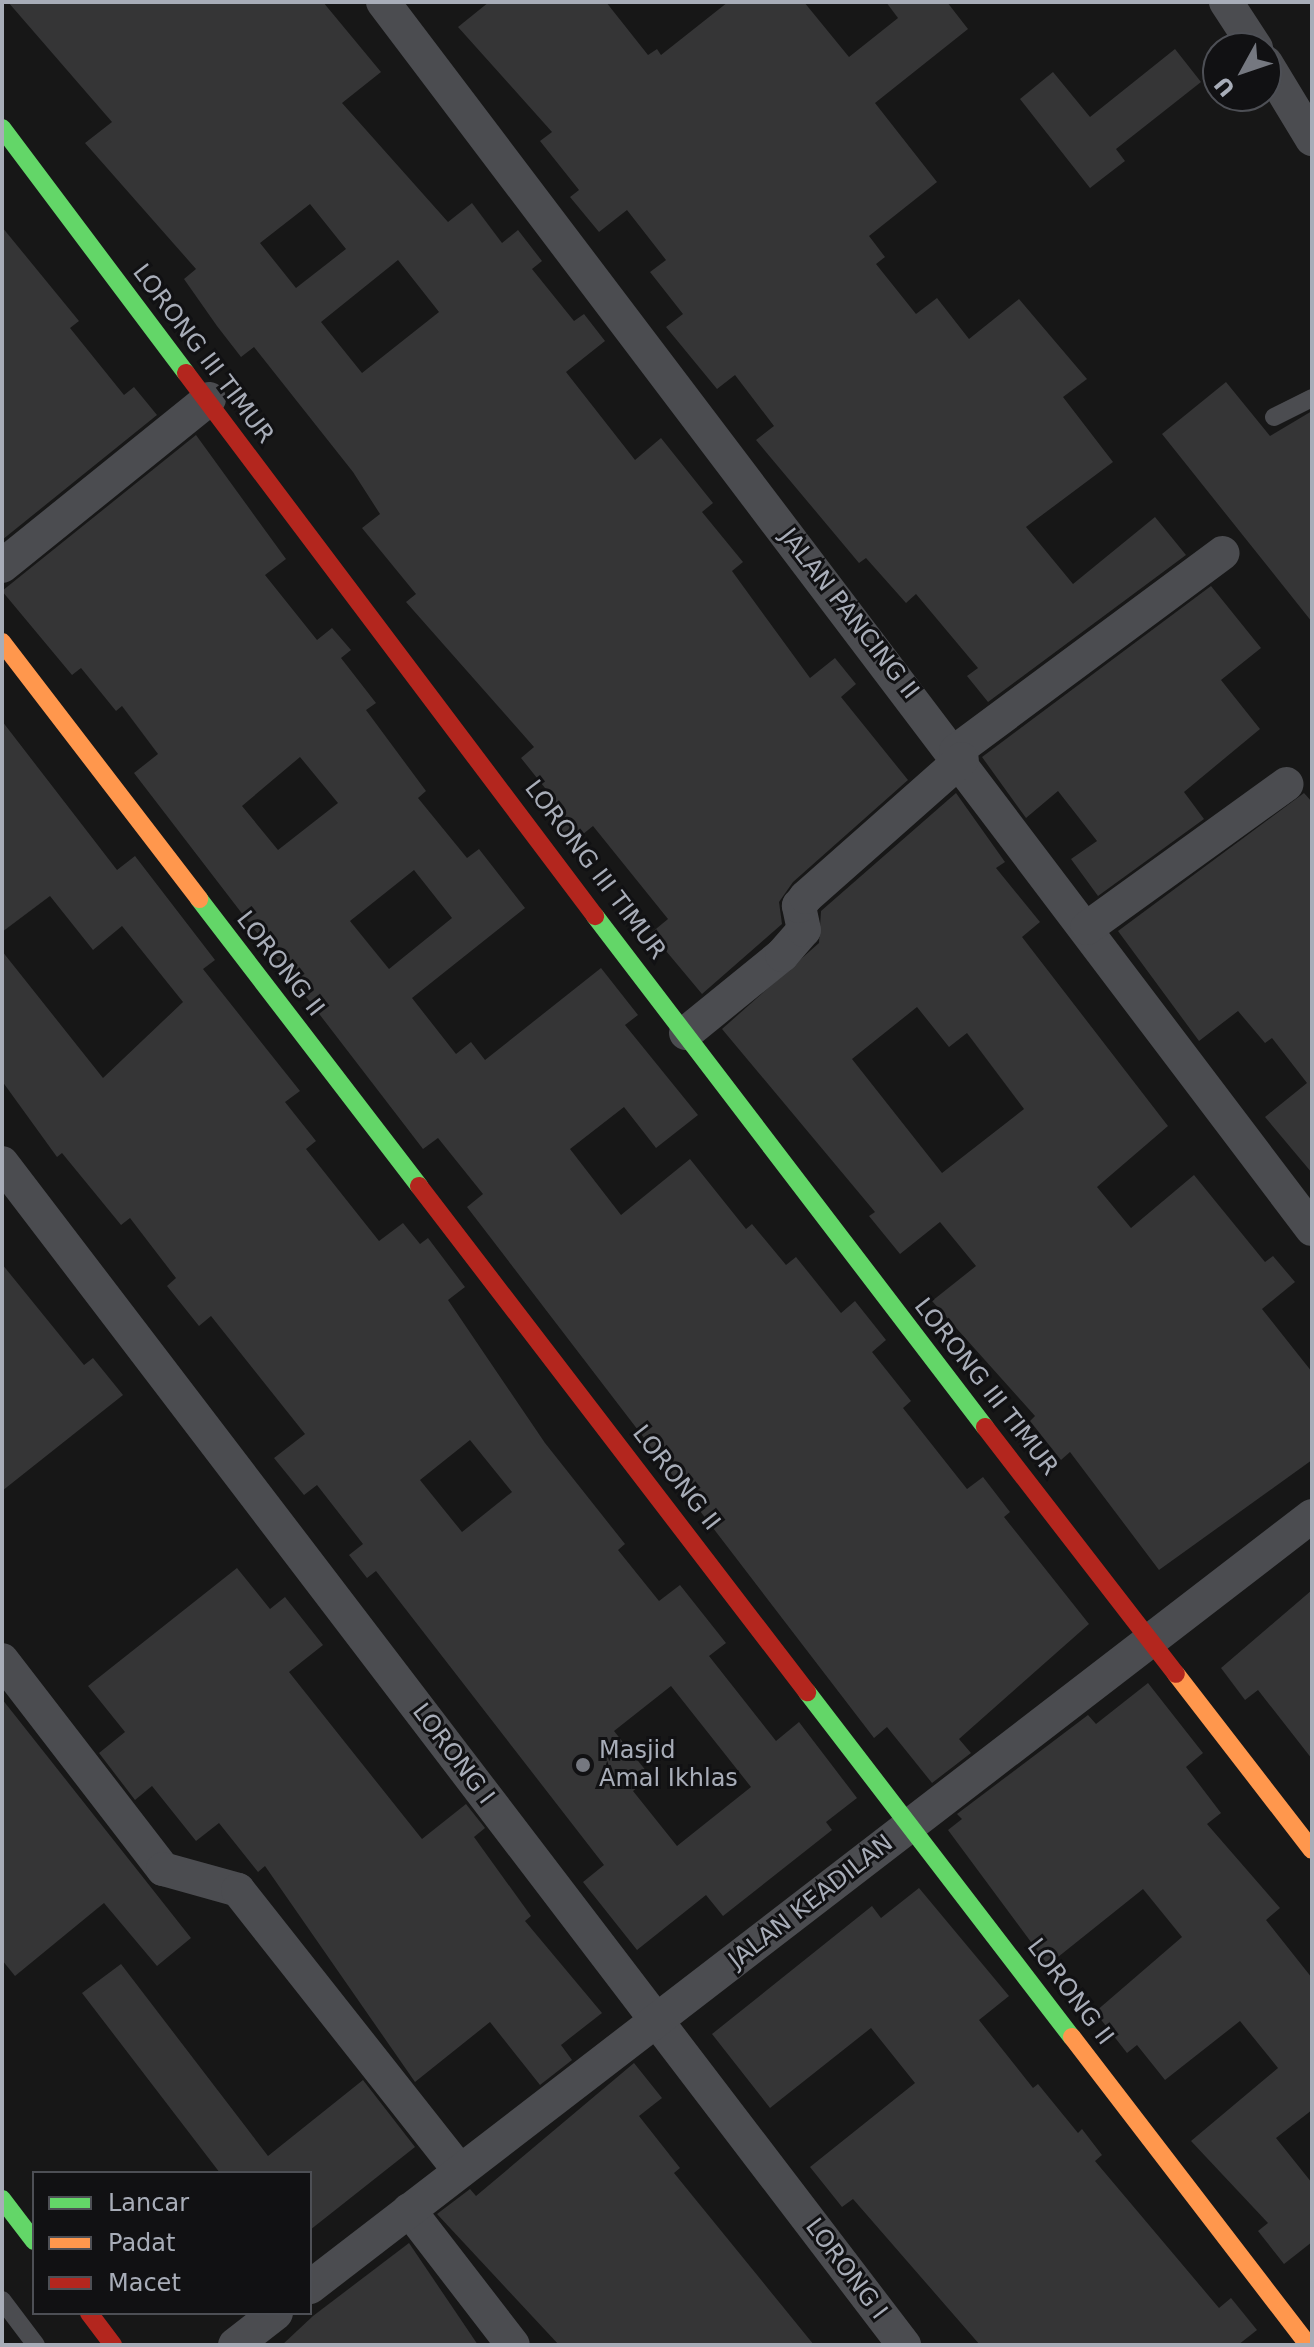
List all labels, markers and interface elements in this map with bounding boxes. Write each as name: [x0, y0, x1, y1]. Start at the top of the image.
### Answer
north arrow: [1202, 32, 1282, 112]
text: U: [1209, 72, 1240, 101]
street label: LORONG III TIMUR: [126, 259, 280, 449]
street label: JALAN PANCING II: [773, 523, 925, 705]
street label: LORONG III TIMUR: [518, 775, 672, 965]
street label: LORONG II: [230, 906, 330, 1022]
street label: LORONG III TIMUR: [908, 1293, 1064, 1481]
street label: LORONG II: [626, 1420, 726, 1536]
street label: LORONG I: [406, 1698, 500, 1810]
place label: Masjid Amal Ikhlas: [599, 1737, 738, 1793]
marker: Masjid Amal Ikhlas: [574, 1756, 592, 1774]
street label: JALAN KEADILAN: [723, 1829, 899, 1975]
street label: LORONG II: [1021, 1933, 1119, 2051]
legend: [32, 2171, 312, 2315]
text: Lancar: [108, 2189, 189, 2217]
street label: LORONG I: [799, 2213, 893, 2325]
text: Padat: [108, 2229, 175, 2257]
text: Macet: [108, 2269, 181, 2297]

